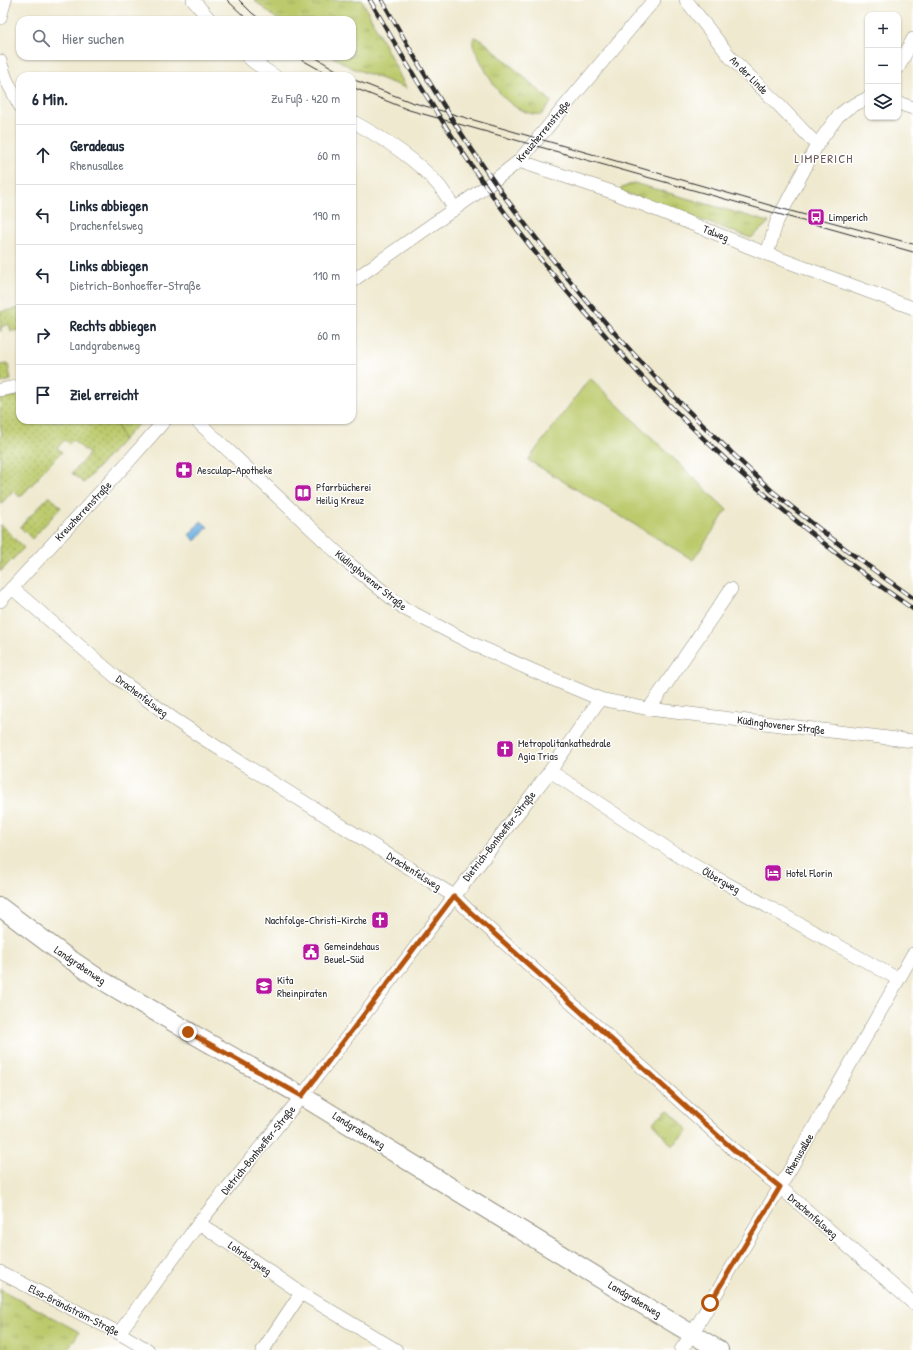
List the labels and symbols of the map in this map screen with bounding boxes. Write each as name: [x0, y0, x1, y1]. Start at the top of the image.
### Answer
street label: An der Linde: [727, 53, 772, 98]
street label: Kreuzherrenstraße: [513, 97, 574, 165]
district label: LIMPERICH: [795, 149, 853, 167]
bus stop icon: Limperich: [806, 207, 826, 227]
place label: Limperich: [829, 210, 868, 224]
street label: Talweg: [701, 221, 731, 245]
pharmacy icon: Aesculap-Apotheke: [174, 460, 194, 480]
place label: Aesculap-Apotheke: [197, 463, 273, 477]
street label: Kreuzherrenstraße: [52, 478, 115, 544]
place label: Pfarrbücherei Heilig Kreuz: [316, 480, 371, 507]
library icon: Pfarrbücherei Heilig Kreuz: [293, 483, 313, 503]
street label: Küdinghovener Straße: [332, 547, 410, 614]
street label: Drachenfelsweg: [113, 672, 171, 720]
street label: Küdinghovener Straße: [736, 713, 826, 737]
place label: Metropolitankathedrale Agia Trias: [518, 736, 611, 763]
church icon: Metropolitankathedrale Agia Trias: [495, 739, 515, 759]
street label: Dietrich-Bonhoeffer-Straße: [459, 788, 539, 884]
street label: Drachenfelsweg: [384, 849, 444, 893]
hotel icon: Hotel Florin: [763, 863, 783, 883]
street label: Ölbergweg: [699, 864, 743, 896]
place label: Hotel Florin: [786, 866, 832, 880]
church icon: Nachfolge-Christi-Kirche: [370, 910, 390, 930]
place label: Nachfolge-Christi-Kirche: [265, 913, 368, 927]
place label: Gemeindehaus Beuel-Süd: [324, 939, 379, 966]
public building icon: Gemeindehaus Beuel-Süd: [301, 942, 321, 962]
street label: Landgrabenweg: [51, 943, 109, 987]
place label: Kita Rheinpiraten: [277, 973, 327, 1000]
school or university icon: Kita Rheinpiraten: [254, 976, 274, 996]
route end: [179, 1023, 197, 1041]
street label: Dietrich-Bonhoeffer-Straße: [218, 1102, 299, 1197]
street label: Landgrabenweg: [330, 1108, 388, 1152]
street label: Rhenusallee: [782, 1130, 817, 1177]
street label: Drachenfelsweg: [785, 1190, 841, 1242]
street label: Lohrbergweg: [226, 1238, 274, 1278]
street label: Landgrabenweg: [606, 1278, 664, 1320]
street label: Elsa-Brändström-Straße: [26, 1281, 122, 1339]
route start: [701, 1294, 719, 1312]

